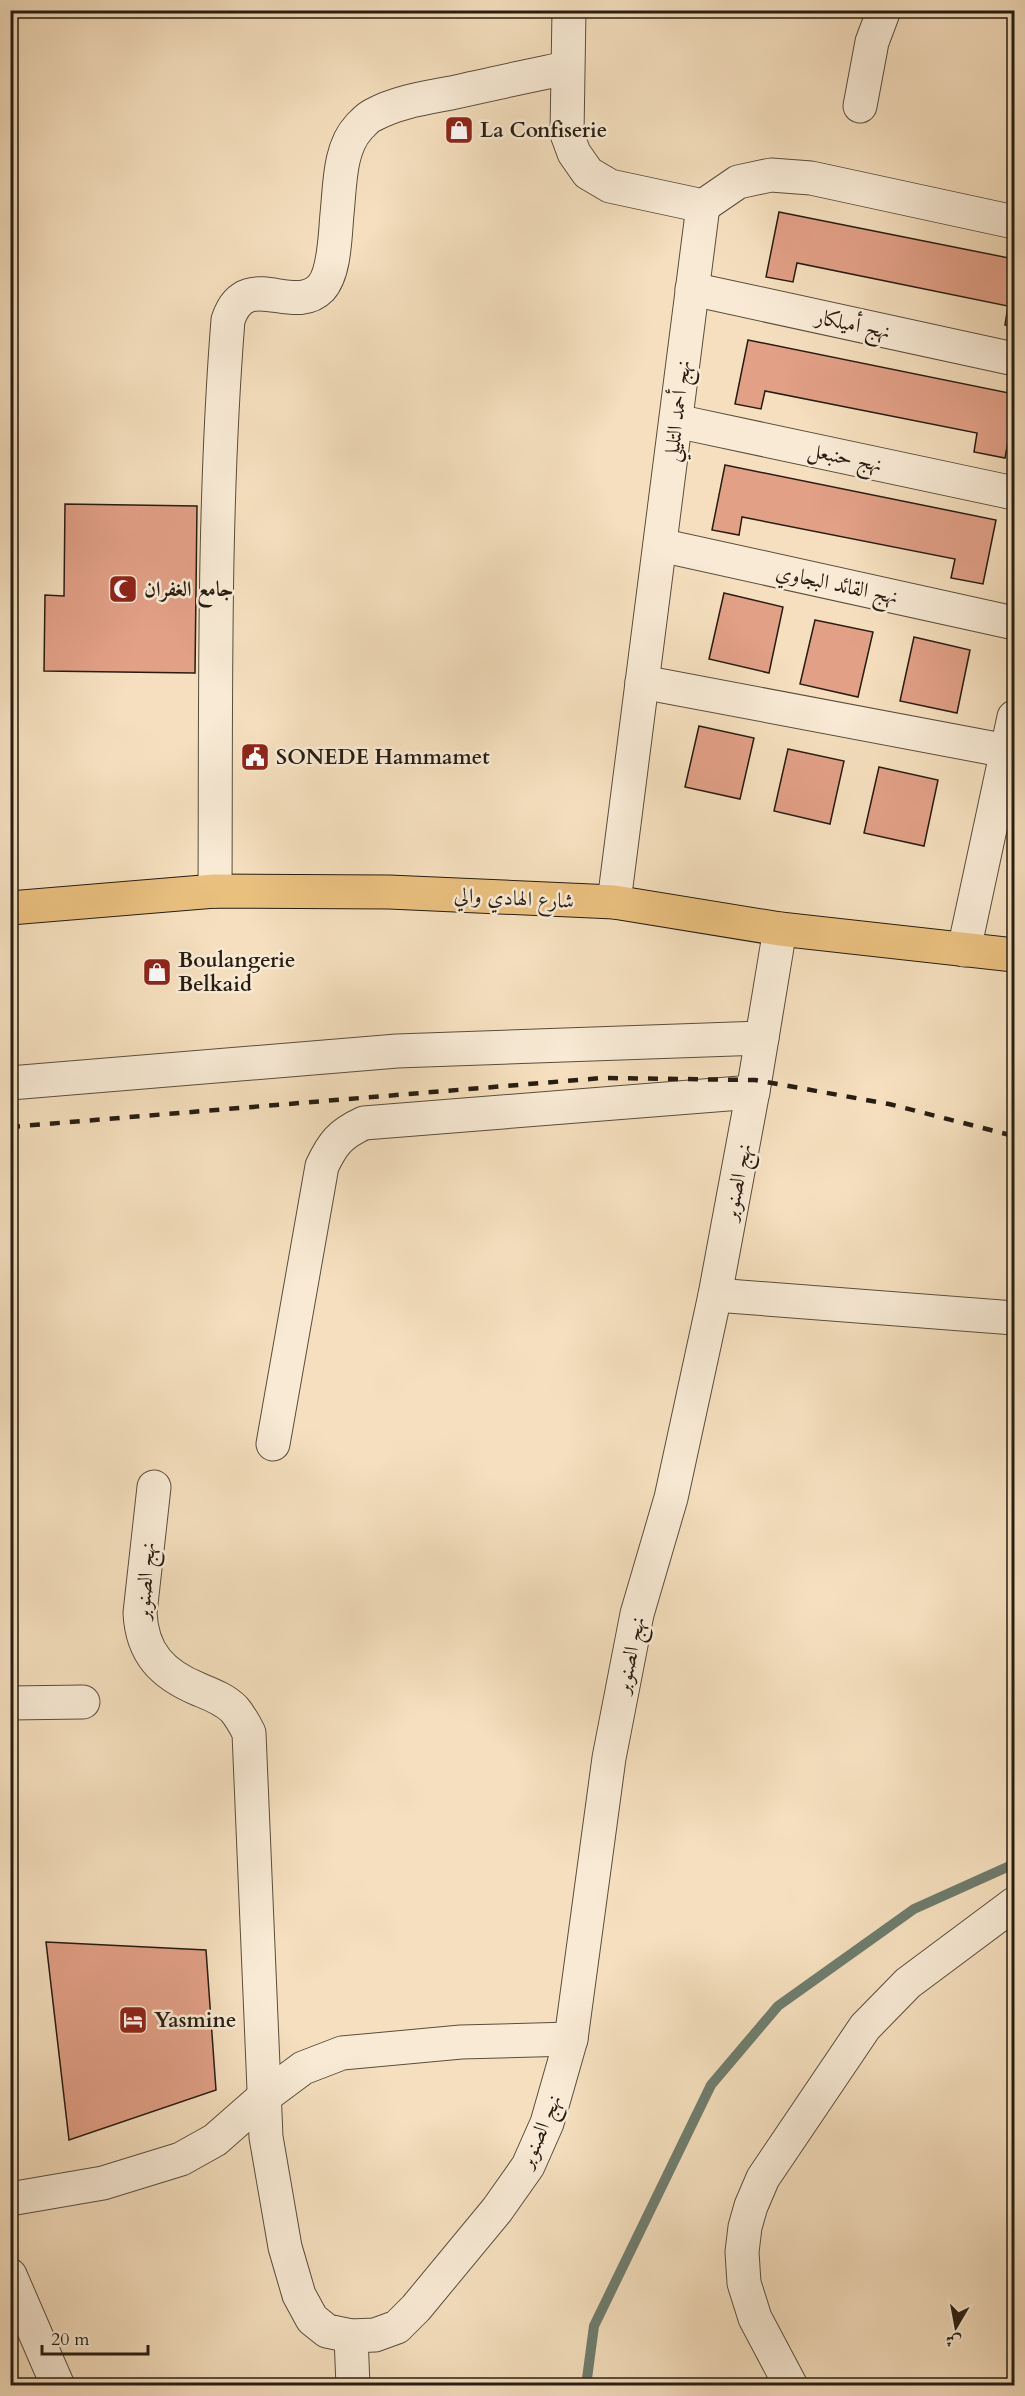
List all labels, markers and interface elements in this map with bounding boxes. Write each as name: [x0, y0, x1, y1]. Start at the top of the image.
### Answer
shop icon: La Confiserie: [443, 114, 475, 146]
place label: La Confiserie: [480, 116, 607, 145]
street label: نهج أميلكار: [810, 301, 893, 350]
street label: نهج أحمد التليلي: [656, 358, 703, 464]
street label: نهج حنبعل: [804, 435, 885, 483]
street label: نهج القائد البجاوي: [772, 557, 901, 616]
mosque icon: جامع الغفران: [107, 573, 139, 605]
place label: جامع الغفران: [144, 575, 234, 608]
public building icon: SONEDE Hammamet: [239, 741, 271, 773]
place label: SONEDE Hammamet: [276, 743, 490, 772]
street label: شارع الهادي والي: [453, 881, 575, 919]
place label: Boulangerie Belkaid: [178, 946, 295, 999]
shop icon: Boulangerie Belkaid: [141, 956, 173, 988]
street label: نهج الصنوبر: [715, 1141, 763, 1226]
street label: نهج الصنوبر: [128, 1541, 167, 1623]
street label: نهج الصنوبر: [608, 1614, 657, 1699]
hotel icon: Yasmine: [117, 2004, 149, 2036]
place label: Yasmine: [154, 2006, 236, 2035]
street label: نهج الصنوبر: [511, 2090, 573, 2176]
north arrow: [926, 2297, 986, 2357]
scale bar: [42, 2318, 148, 2356]
text: 20 m: [51, 2327, 90, 2352]
text: ش: [944, 2329, 963, 2353]

